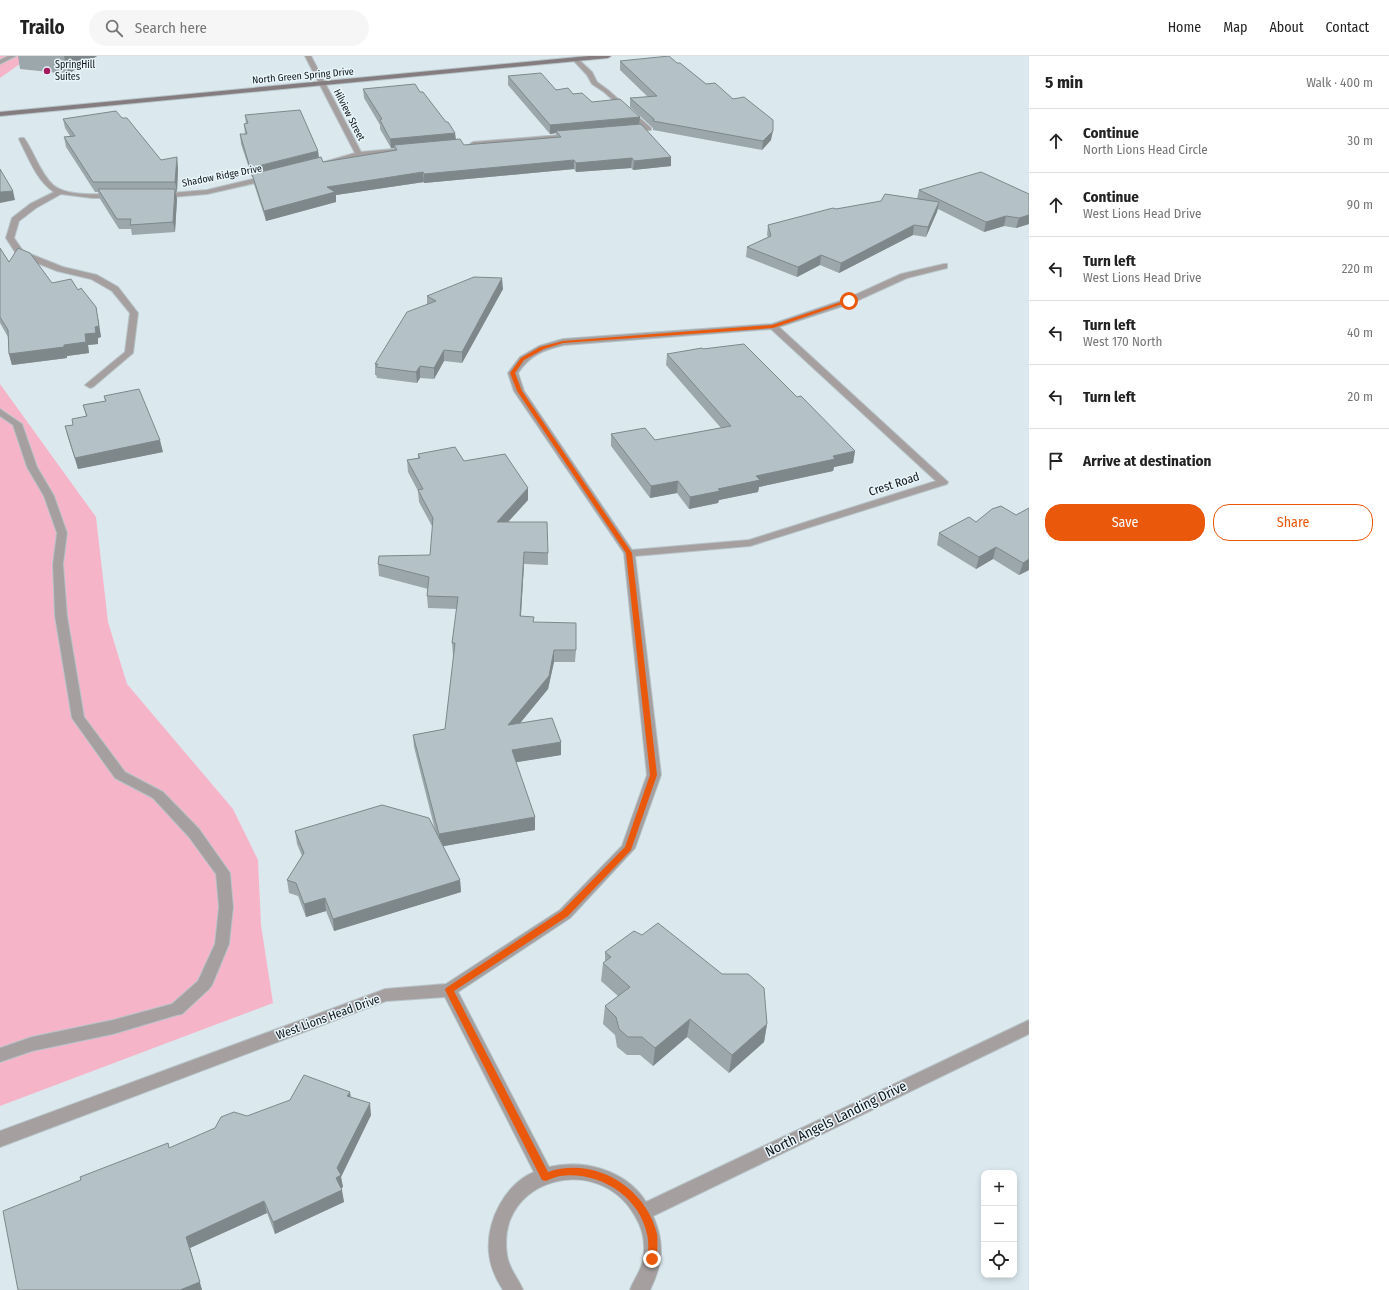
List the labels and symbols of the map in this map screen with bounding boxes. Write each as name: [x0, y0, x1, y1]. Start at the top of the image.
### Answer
place label: SpringHill Suites: [55, 59, 95, 83]
marker: SpringHill Suites: [42, 66, 52, 76]
street label: North Green Spring Drive: [252, 66, 354, 86]
street label: Hilview Street: [331, 87, 368, 144]
street label: Shadow Ridge Drive: [181, 162, 263, 190]
route start: [840, 292, 858, 310]
street label: Crest Road: [867, 469, 921, 499]
street label: West Lions Head Drive: [274, 992, 382, 1042]
street label: North Angels Landing Drive: [763, 1077, 910, 1161]
route end: [643, 1250, 661, 1268]

